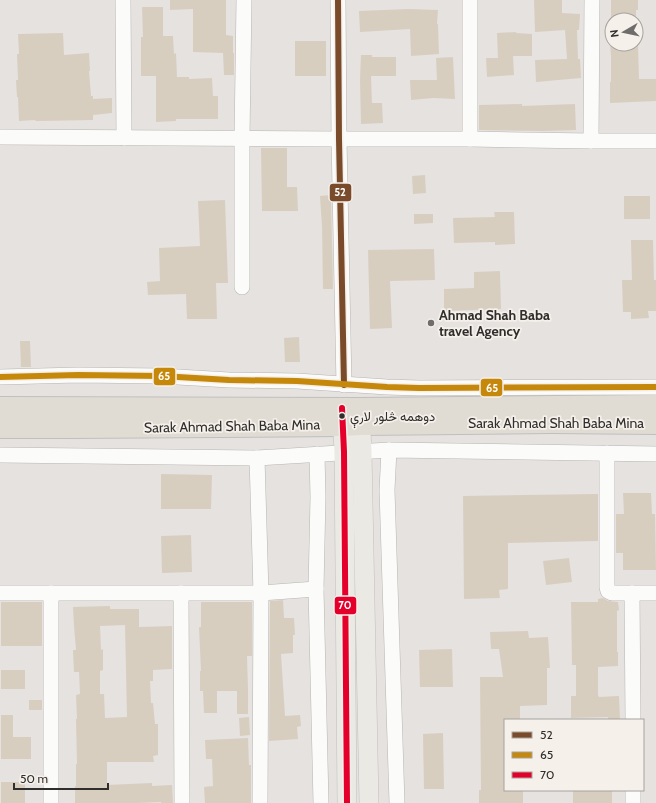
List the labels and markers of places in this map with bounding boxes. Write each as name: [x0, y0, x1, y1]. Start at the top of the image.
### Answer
place label: Ahmad Shah Baba travel Agency: [439, 306, 550, 340]
marker: Ahmad Shah Baba travel Agency: [426, 318, 436, 328]
place label: دوهمه څلور لارې: [350, 408, 435, 429]
marker: دوهمه څلور لارې: [337, 411, 347, 421]

